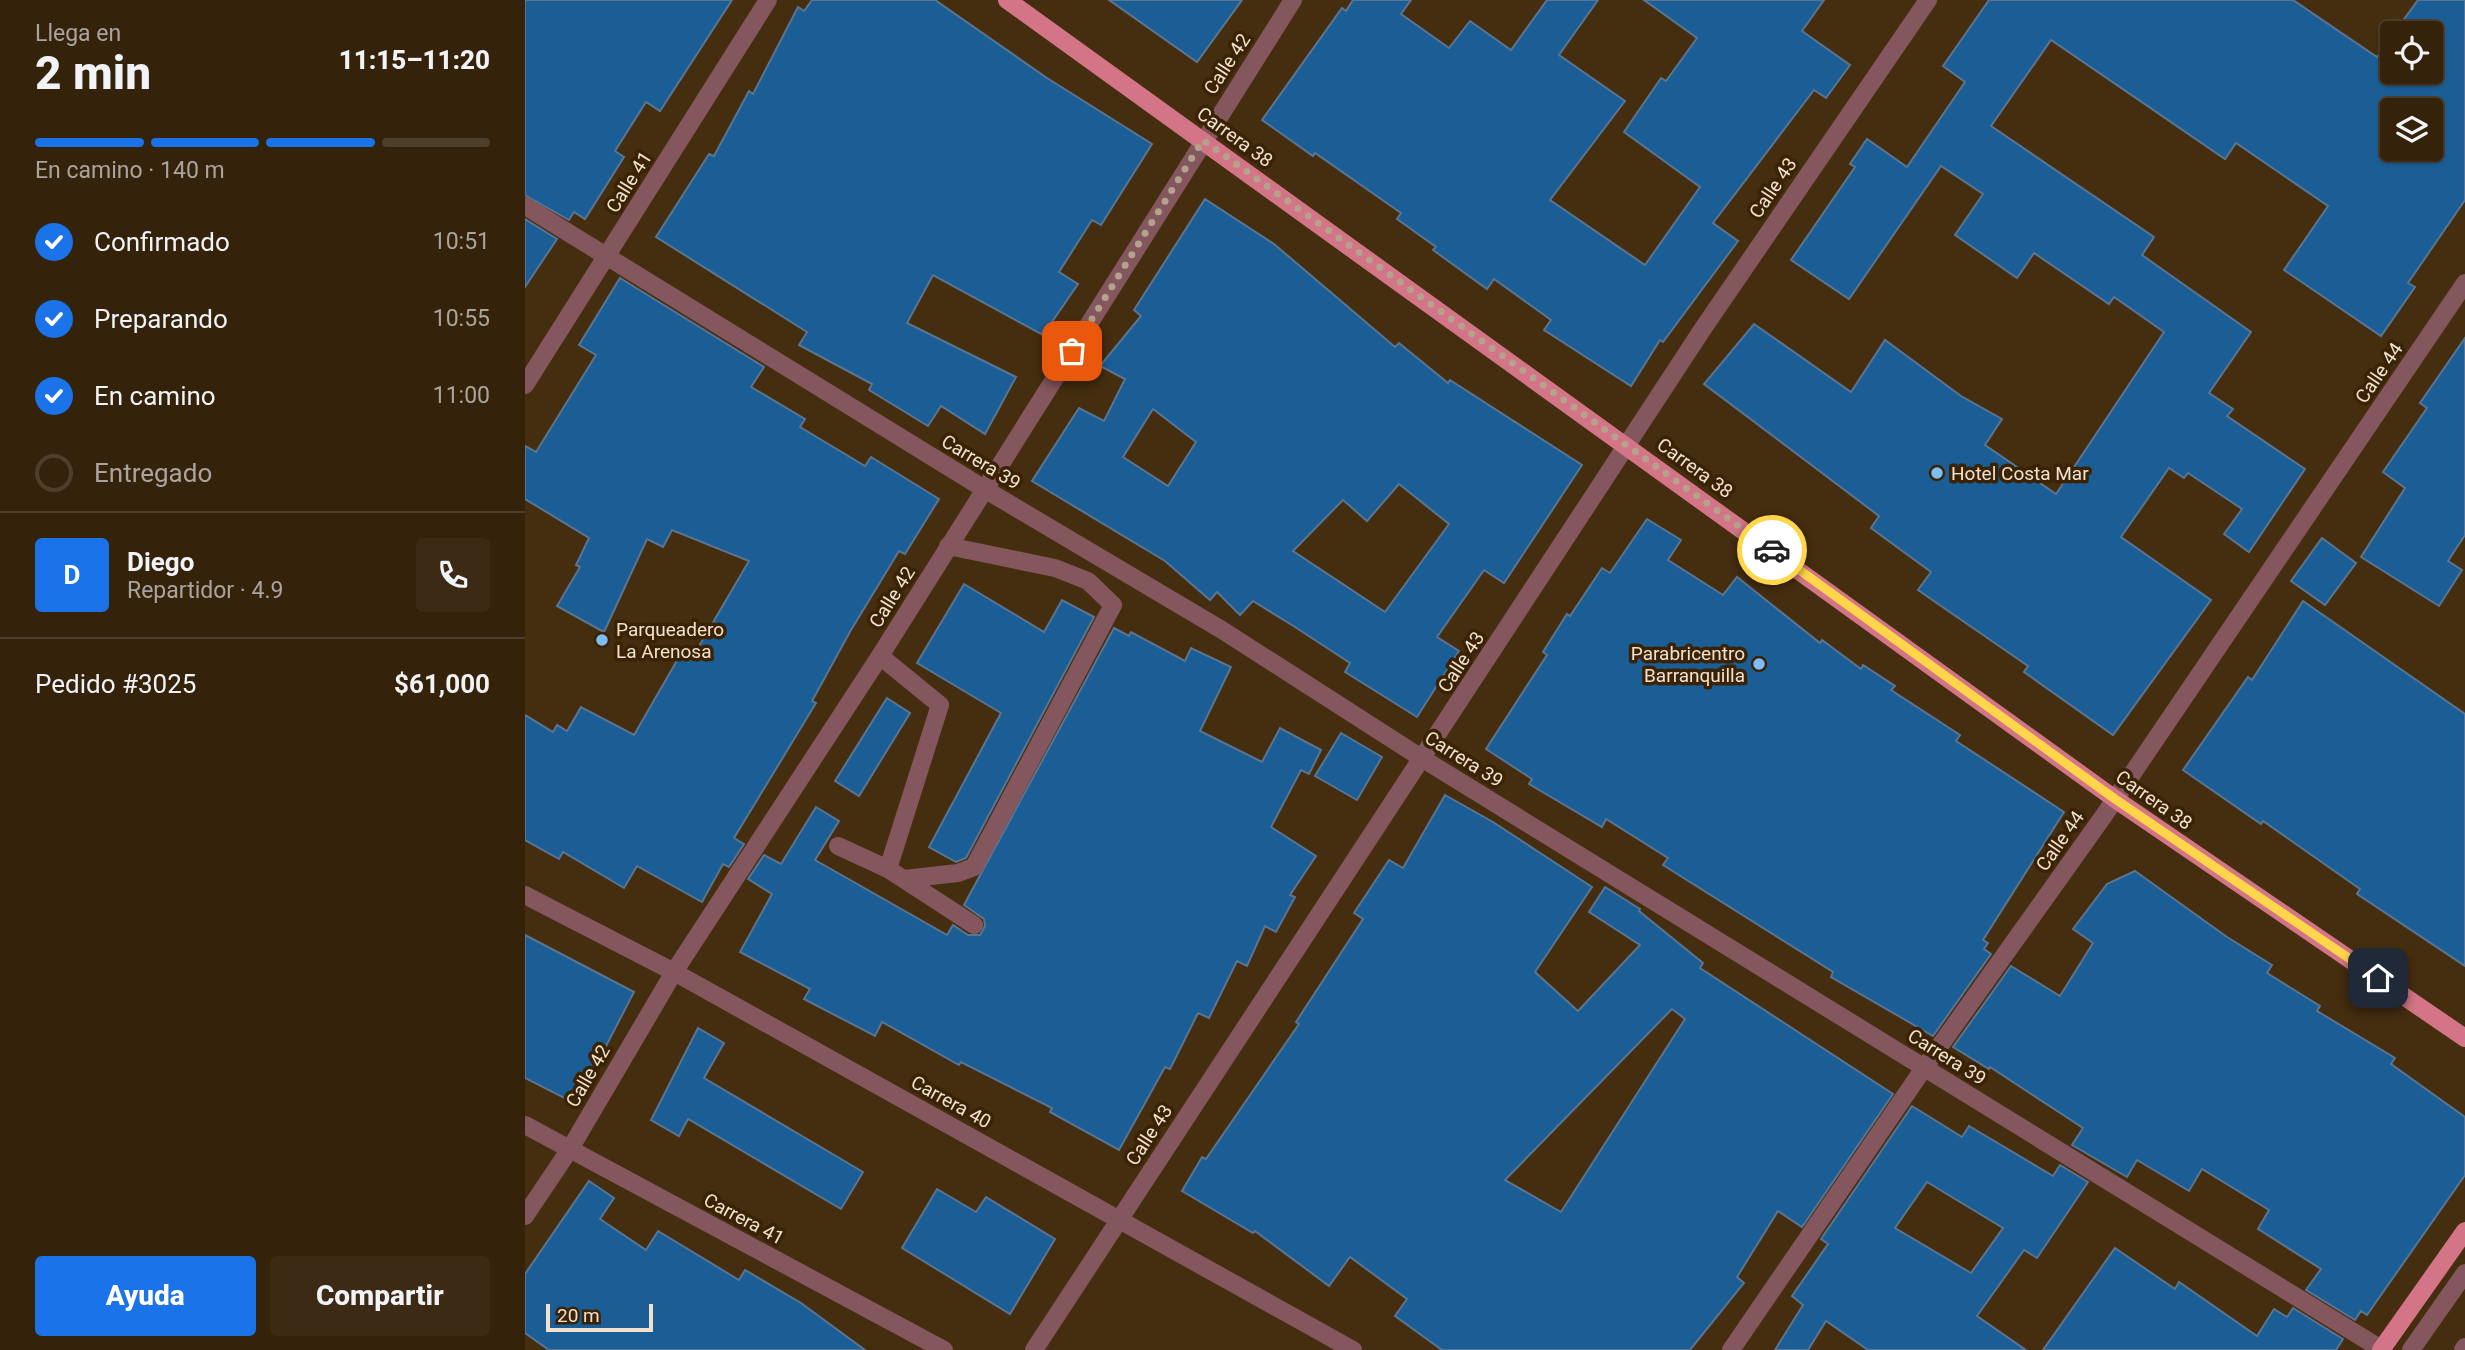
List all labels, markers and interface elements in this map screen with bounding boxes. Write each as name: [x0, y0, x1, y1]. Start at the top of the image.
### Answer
text: Llega en: [35, 20, 121, 47]
map controls: [2380, 21, 2443, 161]
button: locate: [2380, 21, 2443, 84]
street label: Calle 42: [1199, 29, 1255, 99]
text: 11:15–11:20: [339, 45, 490, 75]
text: 2 min: [35, 46, 151, 100]
button: layers: [2380, 98, 2443, 161]
street label: Carrera 38: [1193, 102, 1277, 172]
street label: Calle 41: [601, 147, 657, 217]
street label: Calle 43: [1744, 153, 1802, 223]
text: En camino · 140 m: [35, 157, 225, 184]
icon: check: [35, 223, 73, 261]
text: Confirmado: [94, 227, 230, 257]
text: 10:51: [433, 228, 490, 255]
icon: check: [35, 300, 73, 338]
text: Preparando: [94, 304, 228, 334]
text: 10:55: [433, 305, 490, 332]
pin: [1042, 321, 1102, 381]
icon: bag: [1053, 332, 1091, 370]
street label: Calle 44: [2350, 338, 2408, 408]
icon: check: [35, 377, 73, 415]
text: En camino: [94, 381, 216, 411]
text: 11:00: [433, 382, 490, 409]
street label: Carrera 39: [937, 429, 1025, 495]
street label: Carrera 38: [1653, 433, 1737, 503]
text: Entregado: [94, 458, 212, 488]
place label: Hotel Costa Mar: [1951, 462, 2089, 485]
marker: Hotel Costa Mar: [1929, 465, 1945, 481]
courier: [1737, 515, 1807, 585]
icon: car: [1753, 531, 1791, 569]
button: phone: [416, 538, 490, 612]
text: Diego: [127, 547, 194, 577]
text: D: [64, 560, 80, 590]
street label: Calle 42: [864, 562, 920, 632]
text: Repartidor · 4.9: [127, 577, 284, 604]
place label: Parqueadero La Arenosa: [616, 618, 724, 663]
street label: Calle 43: [1433, 627, 1489, 697]
marker: Parqueadero La Arenosa: [594, 632, 610, 648]
place label: Parabricentro Barranquilla: [1631, 642, 1745, 687]
marker: Parabricentro Barranquilla: [1751, 656, 1767, 672]
text: Pedido #3025: [35, 669, 196, 699]
text: $61,000: [394, 669, 490, 699]
street label: Carrera 39: [1421, 726, 1507, 792]
street label: Carrera 38: [2111, 765, 2197, 835]
street label: Calle 44: [2031, 806, 2089, 875]
pin: [2348, 948, 2408, 1008]
icon: home: [2359, 959, 2397, 997]
street label: Carrera 39: [1904, 1024, 1990, 1090]
street label: Calle 42: [561, 1041, 615, 1111]
street label: Carrera 40: [907, 1071, 995, 1133]
street label: Calle 43: [1121, 1100, 1177, 1170]
street label: Carrera 41: [700, 1188, 788, 1250]
button: Ayuda: [35, 1256, 256, 1336]
button: Compartir: [270, 1256, 490, 1336]
scale bar: [546, 1301, 653, 1333]
text: 20 m: [557, 1304, 600, 1327]

